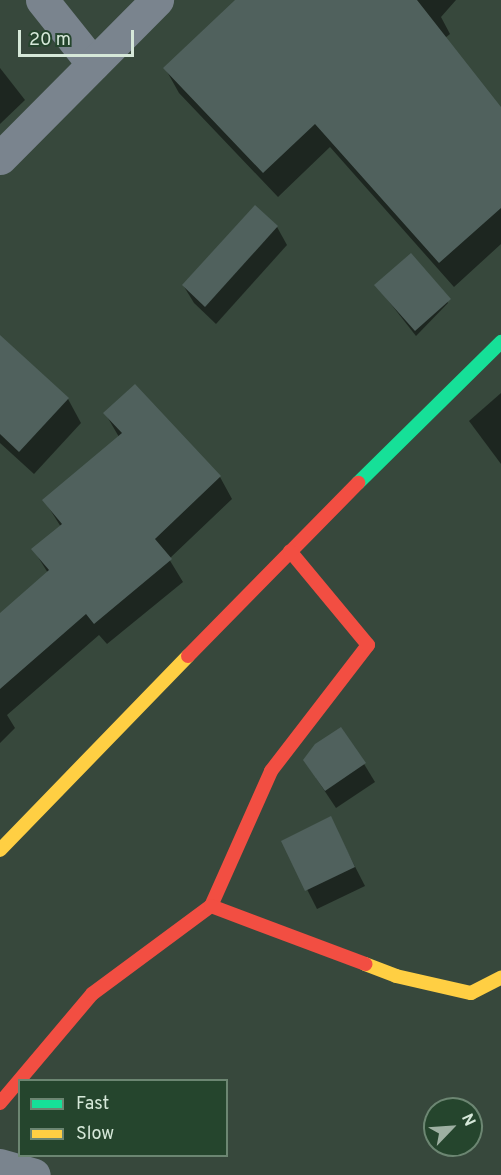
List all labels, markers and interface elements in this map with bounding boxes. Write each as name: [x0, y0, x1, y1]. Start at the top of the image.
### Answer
scale bar: [21, 18, 136, 56]
text: 20 m: [29, 29, 71, 52]
legend: [18, 1079, 228, 1157]
text: Fast: [76, 1093, 109, 1116]
north arrow: [423, 1097, 483, 1157]
text: N: [456, 1111, 479, 1130]
text: Slow: [76, 1123, 114, 1146]

